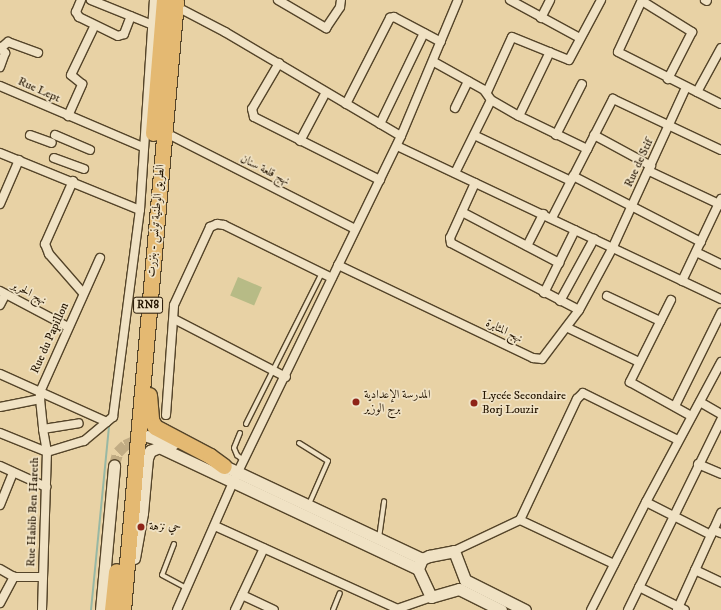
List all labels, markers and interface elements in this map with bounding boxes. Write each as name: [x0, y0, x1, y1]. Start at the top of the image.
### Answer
street label: Rue Lept: [16, 74, 62, 106]
street label: Rue de Stif: [622, 136, 656, 190]
street label: نهج قلعة سنان: [238, 151, 292, 189]
street label: الطريق الوطنية تونس - بنزرت: [144, 164, 168, 278]
street label: نهج الحرير: [9, 278, 49, 308]
road number: RN8: [133, 296, 163, 314]
street label: Rue du Papillon: [28, 300, 72, 376]
street label: نهج المثابرة: [483, 316, 525, 346]
place label: المدرسة الإعدادية برج الوزير: [364, 388, 431, 416]
place label: Lycée Secondaire Borj Louzir: [482, 389, 566, 417]
marker: المدرسة الإعدادية برج الوزير: [351, 397, 361, 407]
marker: Lycée Secondaire Borj Louzir: [469, 398, 479, 408]
street label: Rue Habib Ben Hareth: [24, 457, 42, 567]
place label: حي نزهة: [149, 520, 181, 534]
marker: حي نزهة: [136, 522, 146, 532]

